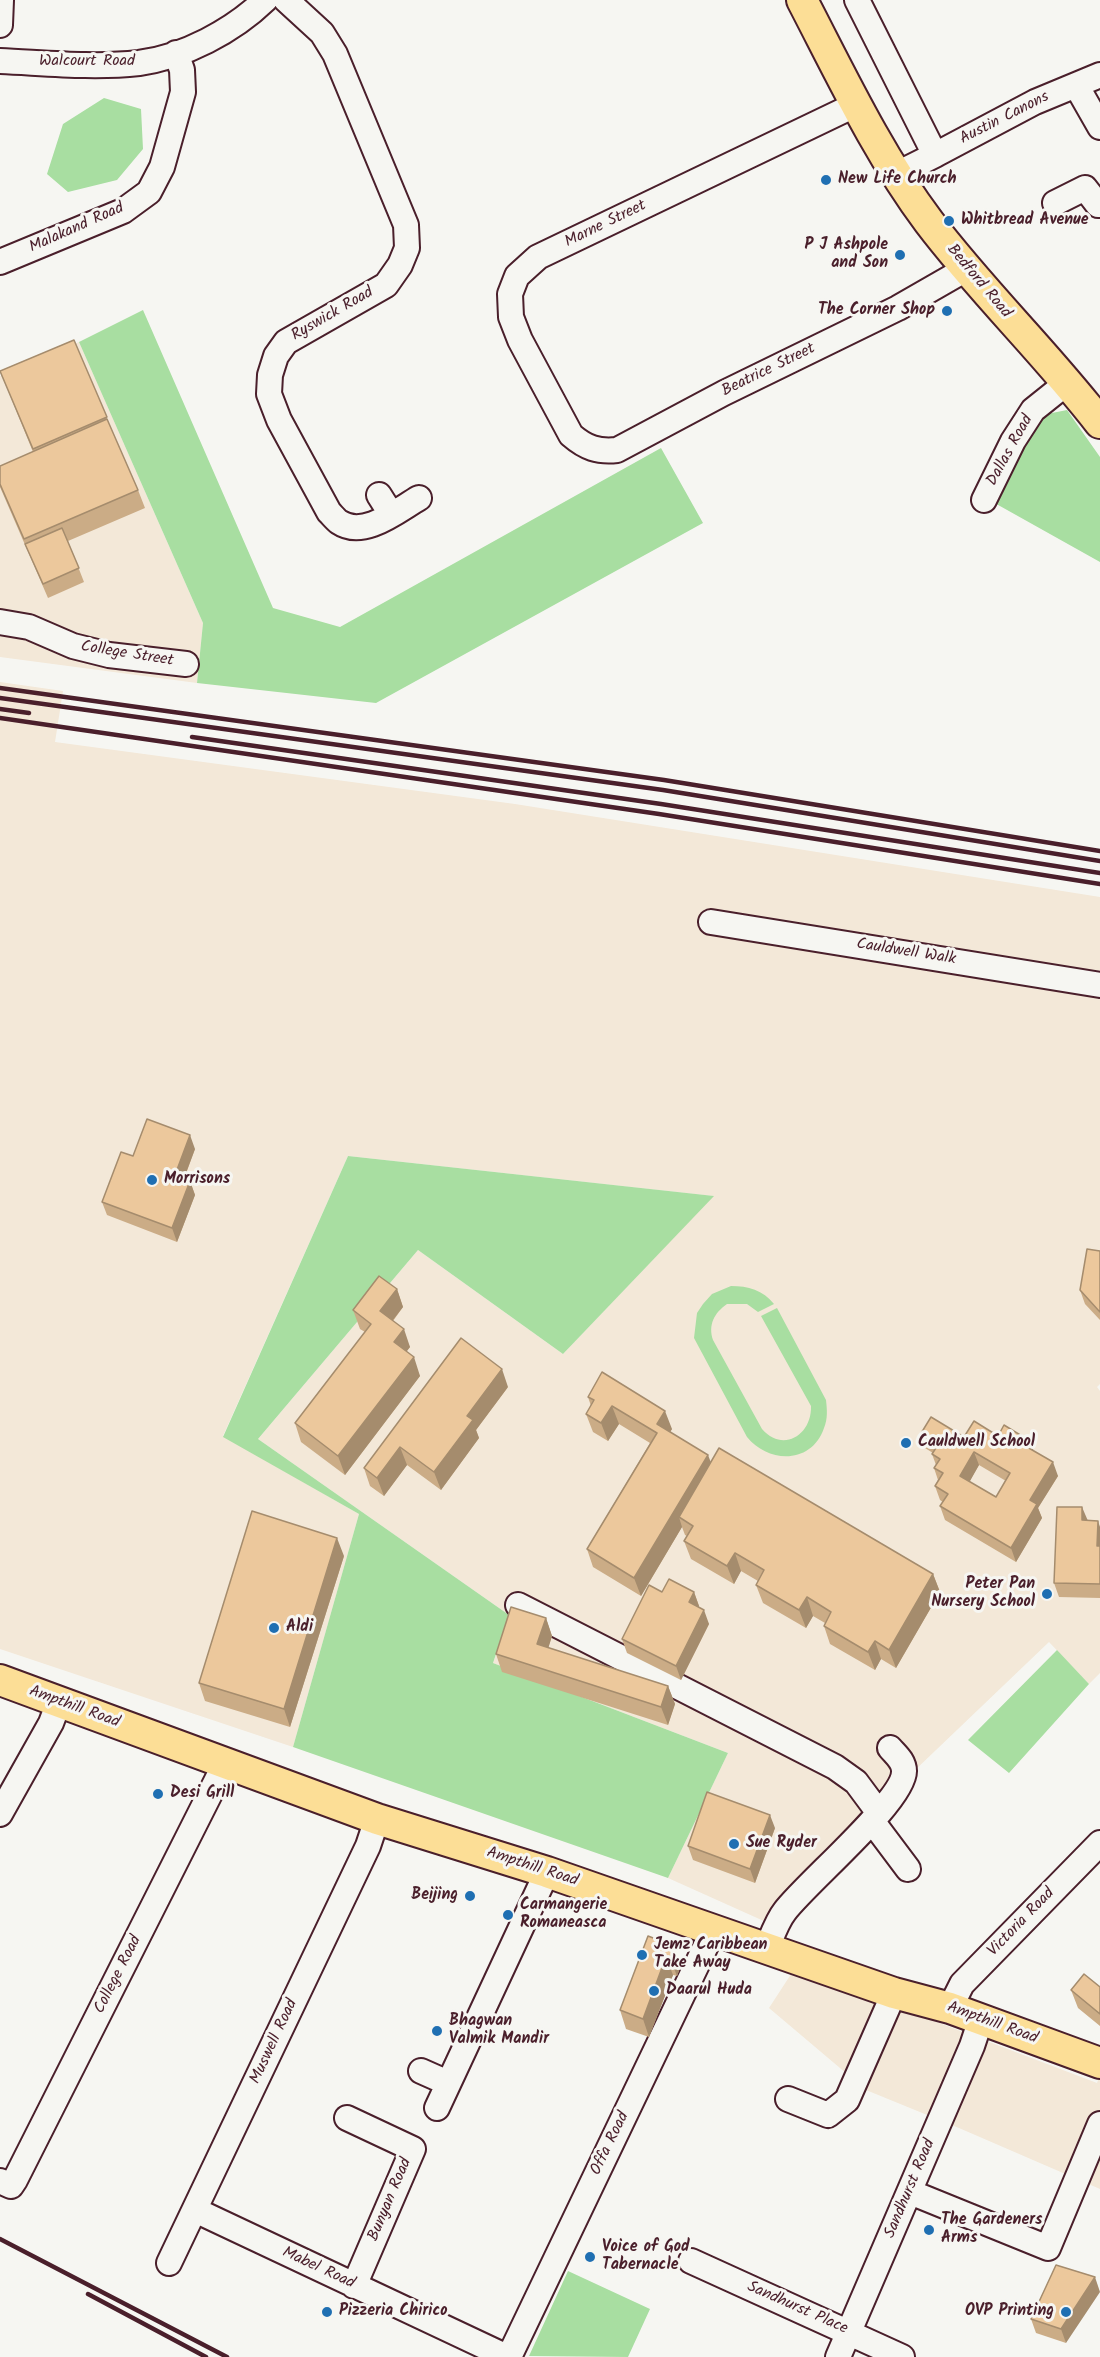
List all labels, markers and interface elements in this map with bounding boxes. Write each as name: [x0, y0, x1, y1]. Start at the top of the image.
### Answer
street label: Walcourt Road: [39, 52, 135, 72]
street label: Austin Canons: [957, 88, 1053, 150]
place label: New Life Church: [838, 170, 957, 190]
marker: New Life Church: [819, 173, 833, 187]
street label: Marne Street: [562, 197, 650, 253]
street label: Malakand Road: [27, 200, 127, 258]
place label: Whitbread Avenue: [961, 211, 1089, 231]
marker: Whitbread Avenue: [942, 214, 956, 228]
place label: P J Ashpole and Son: [805, 236, 888, 274]
street label: Bedford Road: [942, 241, 1014, 323]
marker: P J Ashpole and Son: [893, 248, 907, 262]
street label: Ryswick Road: [289, 284, 377, 346]
place label: The Corner Shop: [818, 301, 935, 321]
marker: The Corner Shop: [940, 304, 954, 318]
street label: Beatrice Street: [719, 340, 819, 402]
street label: Dallas Road: [984, 412, 1038, 490]
street label: College Street: [79, 638, 175, 672]
street label: Cauldwell Walk: [855, 936, 957, 970]
place label: Morrisons: [164, 1170, 230, 1190]
marker: Morrisons: [145, 1173, 159, 1187]
place label: Cauldwell School: [918, 1433, 1035, 1453]
marker: Cauldwell School: [899, 1436, 913, 1450]
place label: Peter Pan Nursery School: [931, 1575, 1035, 1613]
marker: Peter Pan Nursery School: [1040, 1587, 1054, 1601]
place label: Aldi: [286, 1618, 313, 1638]
marker: Aldi: [267, 1621, 281, 1635]
street label: Ampthill Road: [26, 1683, 122, 1733]
place label: Desi Grill: [170, 1784, 234, 1804]
marker: Desi Grill: [151, 1787, 165, 1801]
place label: Sue Ryder: [746, 1834, 817, 1854]
marker: Sue Ryder: [727, 1837, 741, 1851]
street label: Ampthill Road: [484, 1844, 580, 1892]
street label: Victoria Road: [985, 1885, 1059, 1961]
place label: Beijing: [411, 1886, 458, 1906]
marker: Beijing: [463, 1889, 477, 1903]
place label: Carmangerie Romaneasca: [520, 1896, 607, 1934]
marker: Carmangerie Romaneasca: [501, 1908, 515, 1922]
street label: College Road: [91, 1933, 147, 2017]
place label: Jemz Caribbean Take Away: [654, 1936, 767, 1974]
marker: Jemz Caribbean Take Away: [635, 1948, 649, 1962]
place label: Daarul Huda: [666, 1981, 752, 2001]
marker: Daarul Huda: [647, 1984, 661, 1998]
street label: Muswell Road: [247, 1997, 303, 2087]
street label: Ampthill Road: [944, 1999, 1040, 2049]
place label: Bhagwan Valmik Mandir: [449, 2012, 549, 2050]
marker: Bhagwan Valmik Mandir: [430, 2024, 444, 2038]
street label: Offa Road: [588, 2109, 634, 2179]
street label: Sandhurst Road: [882, 2137, 940, 2241]
street label: Bunyan Road: [365, 2156, 417, 2244]
place label: The Gardeners Arms: [941, 2211, 1043, 2249]
marker: The Gardeners Arms: [922, 2223, 936, 2237]
place label: Voice of God Tabernacle: [602, 2238, 690, 2276]
street label: Mabel Road: [279, 2244, 357, 2294]
marker: Voice of God Tabernacle: [583, 2250, 597, 2264]
street label: Sandhurst Place: [744, 2278, 850, 2340]
place label: Pizzeria Chirico: [339, 2302, 447, 2322]
place label: OVP Printing: [965, 2302, 1054, 2322]
marker: Pizzeria Chirico: [320, 2305, 334, 2319]
marker: OVP Printing: [1059, 2305, 1073, 2319]

